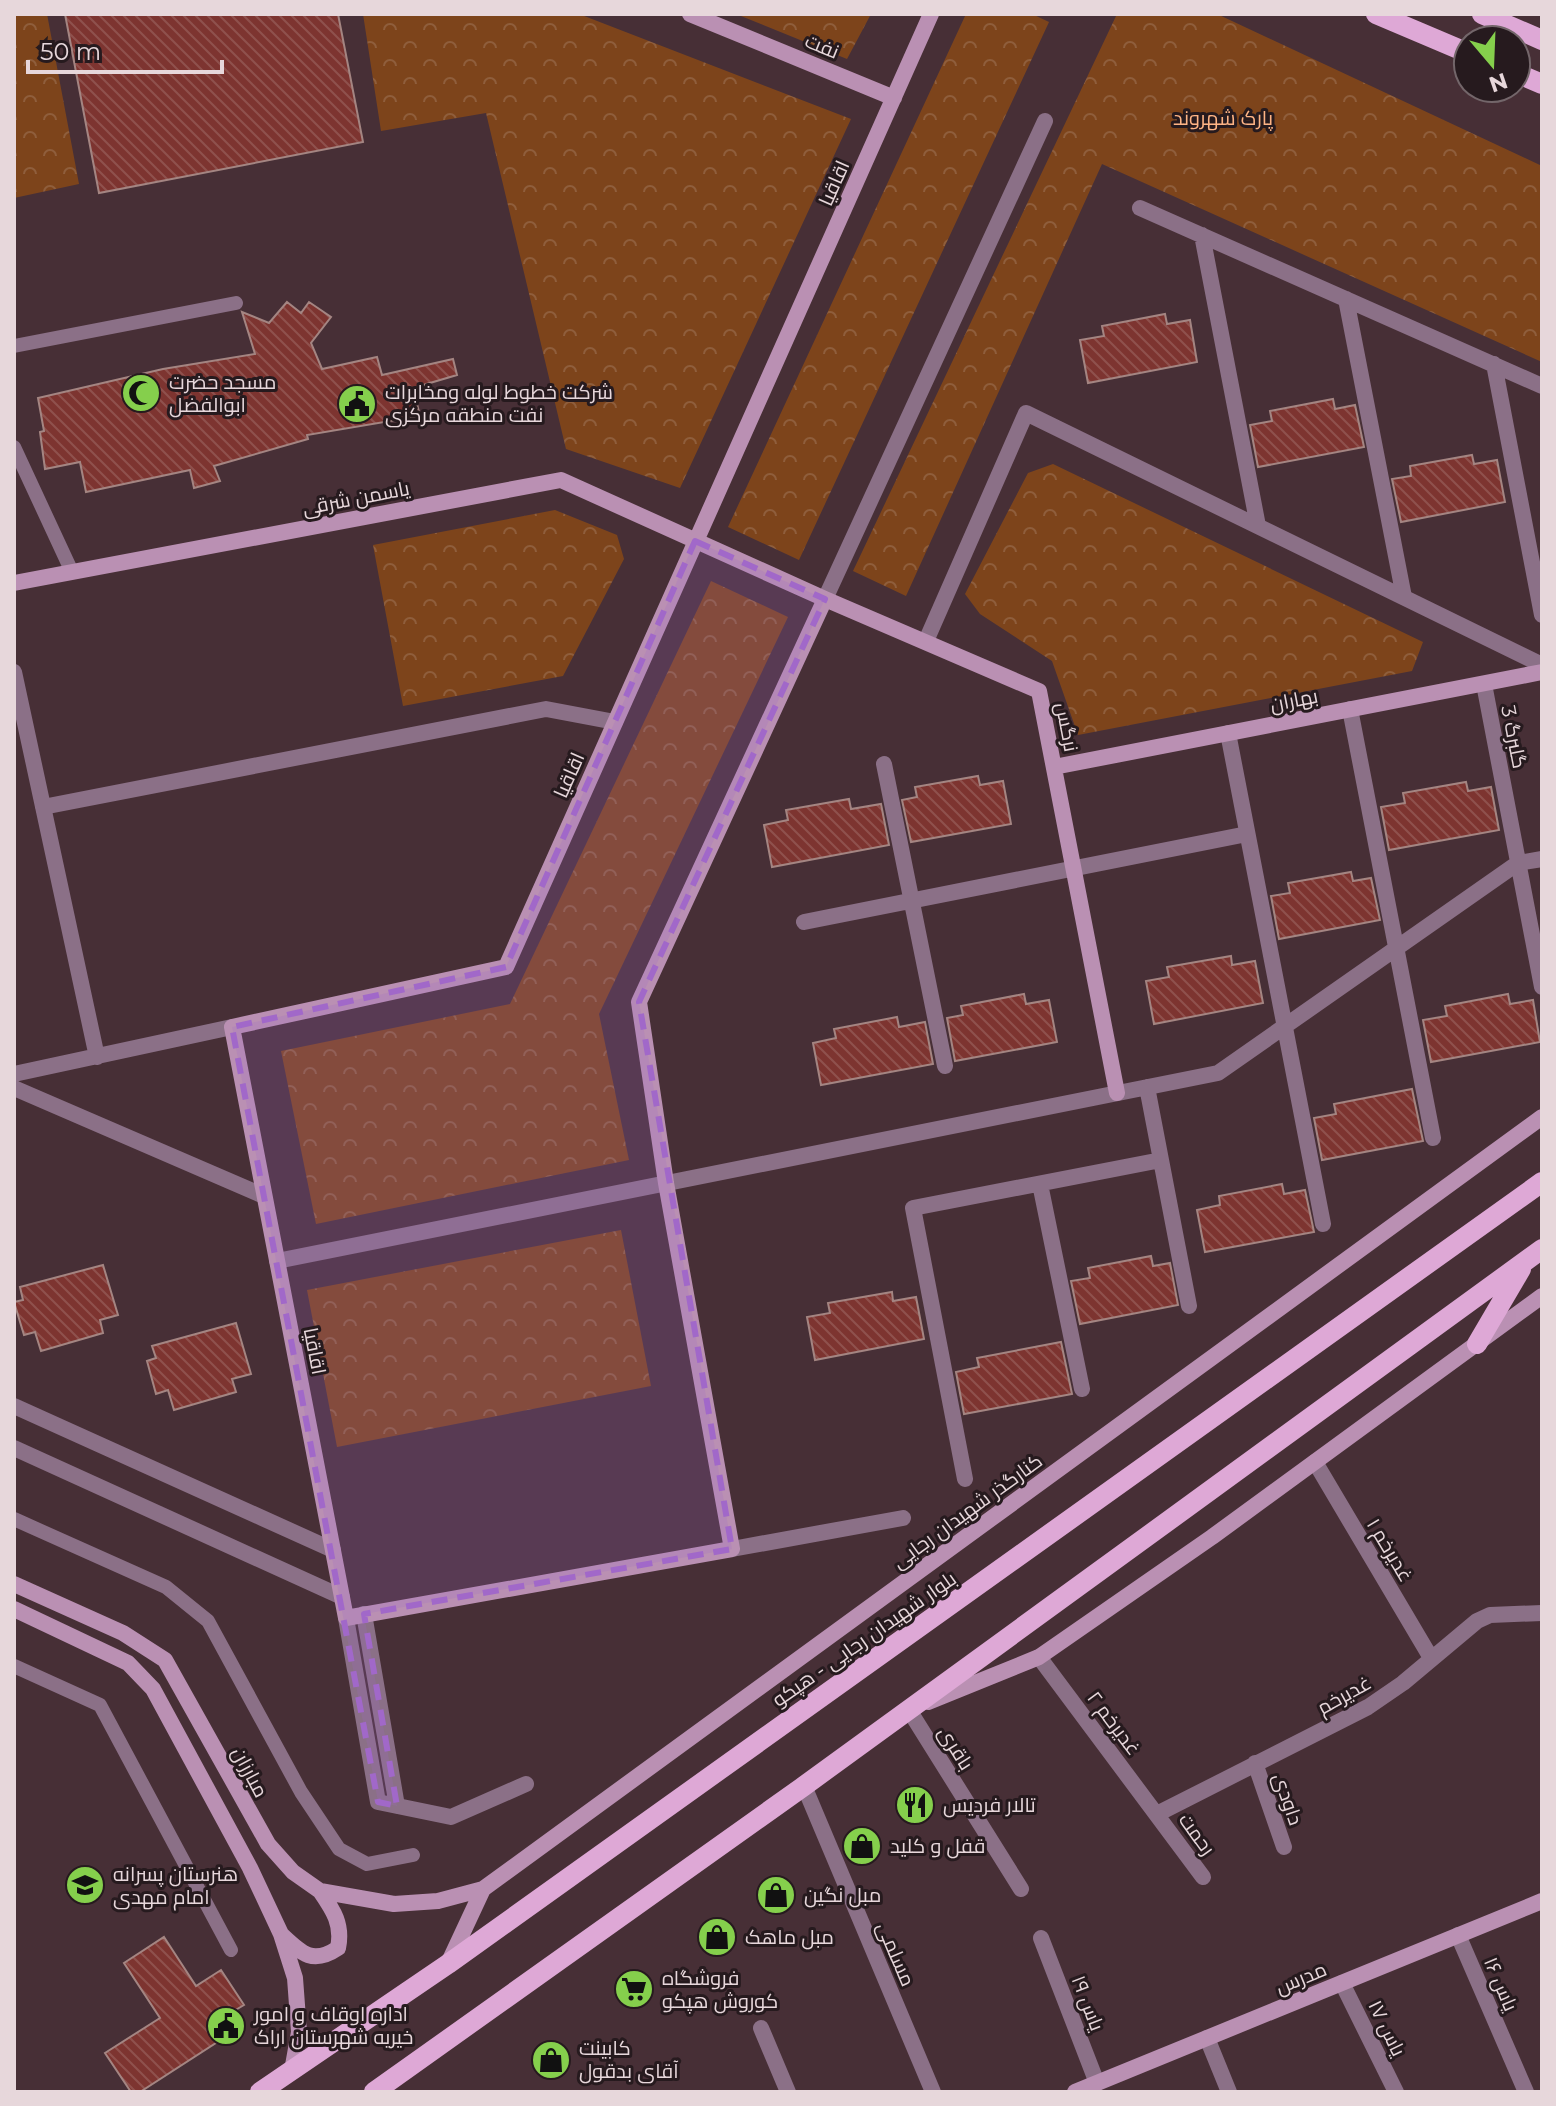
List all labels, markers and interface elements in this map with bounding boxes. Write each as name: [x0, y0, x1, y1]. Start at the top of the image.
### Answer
scale bar: [28, 24, 222, 74]
north arrow: [1452, 24, 1532, 104]
street label: نفت: [802, 28, 842, 64]
text: 50 m: [40, 37, 101, 66]
text: N: [1486, 67, 1511, 98]
park label: پارک شهروند: [1173, 106, 1274, 131]
street label: اقاقیا: [813, 156, 855, 210]
place label: مسجد حضرت ابوالفضل: [169, 370, 276, 418]
mosque icon: مسجد حضرت ابوالفضل: [120, 372, 162, 414]
place label: شرکت خطوط لوله ومخابرات نفت منطقه مرکزی: [385, 380, 613, 428]
public building icon: شرکت خطوط لوله ومخابرات نفت منطقه مرکزی: [336, 383, 378, 425]
street label: یاسمن شرقی: [300, 476, 412, 521]
street label: بهاران: [1268, 684, 1320, 717]
street label: نرگس: [1049, 700, 1084, 754]
street label: گلبرگ 3: [1496, 703, 1532, 771]
street label: اقاقیا: [548, 748, 590, 802]
street label: اقاقیا: [299, 1325, 331, 1377]
street label: کنارگذر شهیدان رجایی: [887, 1448, 1047, 1574]
street label: غدیرخم ۱: [1360, 1514, 1418, 1587]
street label: بلوار شهیدان رجایی - هپکو: [767, 1566, 961, 1712]
street label: غدیرخم: [1313, 1670, 1376, 1721]
street label: غدیرخم ۲: [1081, 1686, 1146, 1761]
street label: باقری: [932, 1722, 979, 1775]
street label: مبارزان: [226, 1743, 273, 1802]
street label: داودی: [1267, 1770, 1308, 1829]
restaurant icon: تالار فردیس: [894, 1784, 936, 1826]
place label: تالار فردیس: [943, 1793, 1036, 1818]
street label: رحمت: [1174, 1808, 1220, 1860]
shop icon: قفل و کلید: [841, 1825, 883, 1867]
place label: قفل و کلید: [890, 1834, 986, 1859]
place label: هنرستان پسرانه امام مهدی: [113, 1862, 238, 1911]
school or university icon: هنرستان پسرانه امام مهدی: [64, 1864, 106, 1906]
shop icon: مبل نگین: [755, 1874, 797, 1916]
place label: مبل نگین: [804, 1883, 881, 1908]
shop icon: مبل ماهک: [696, 1916, 738, 1958]
street label: مسلمی: [871, 1918, 920, 1990]
place label: مبل ماهک: [745, 1925, 834, 1950]
street label: یاس ۱۶: [1478, 1953, 1523, 2016]
street label: مدرس: [1272, 1957, 1330, 2000]
place label: فروشگاه کوروش هپکو: [662, 1966, 778, 2014]
supermarket icon: فروشگاه کوروش هپکو: [613, 1968, 655, 2010]
street label: یاس ۱۹: [1066, 1972, 1110, 2035]
street label: یاس ۱۷: [1362, 1996, 1411, 2061]
place label: اداره اوقاف و امور خیریه شهرستان اراک: [253, 2002, 413, 2050]
public building icon: اداره اوقاف و امور خیریه شهرستان اراک: [205, 2005, 247, 2047]
place label: کابینت آقای بدقول: [579, 2036, 679, 2084]
shop icon: کابینت آقای بدقول: [530, 2039, 572, 2081]

